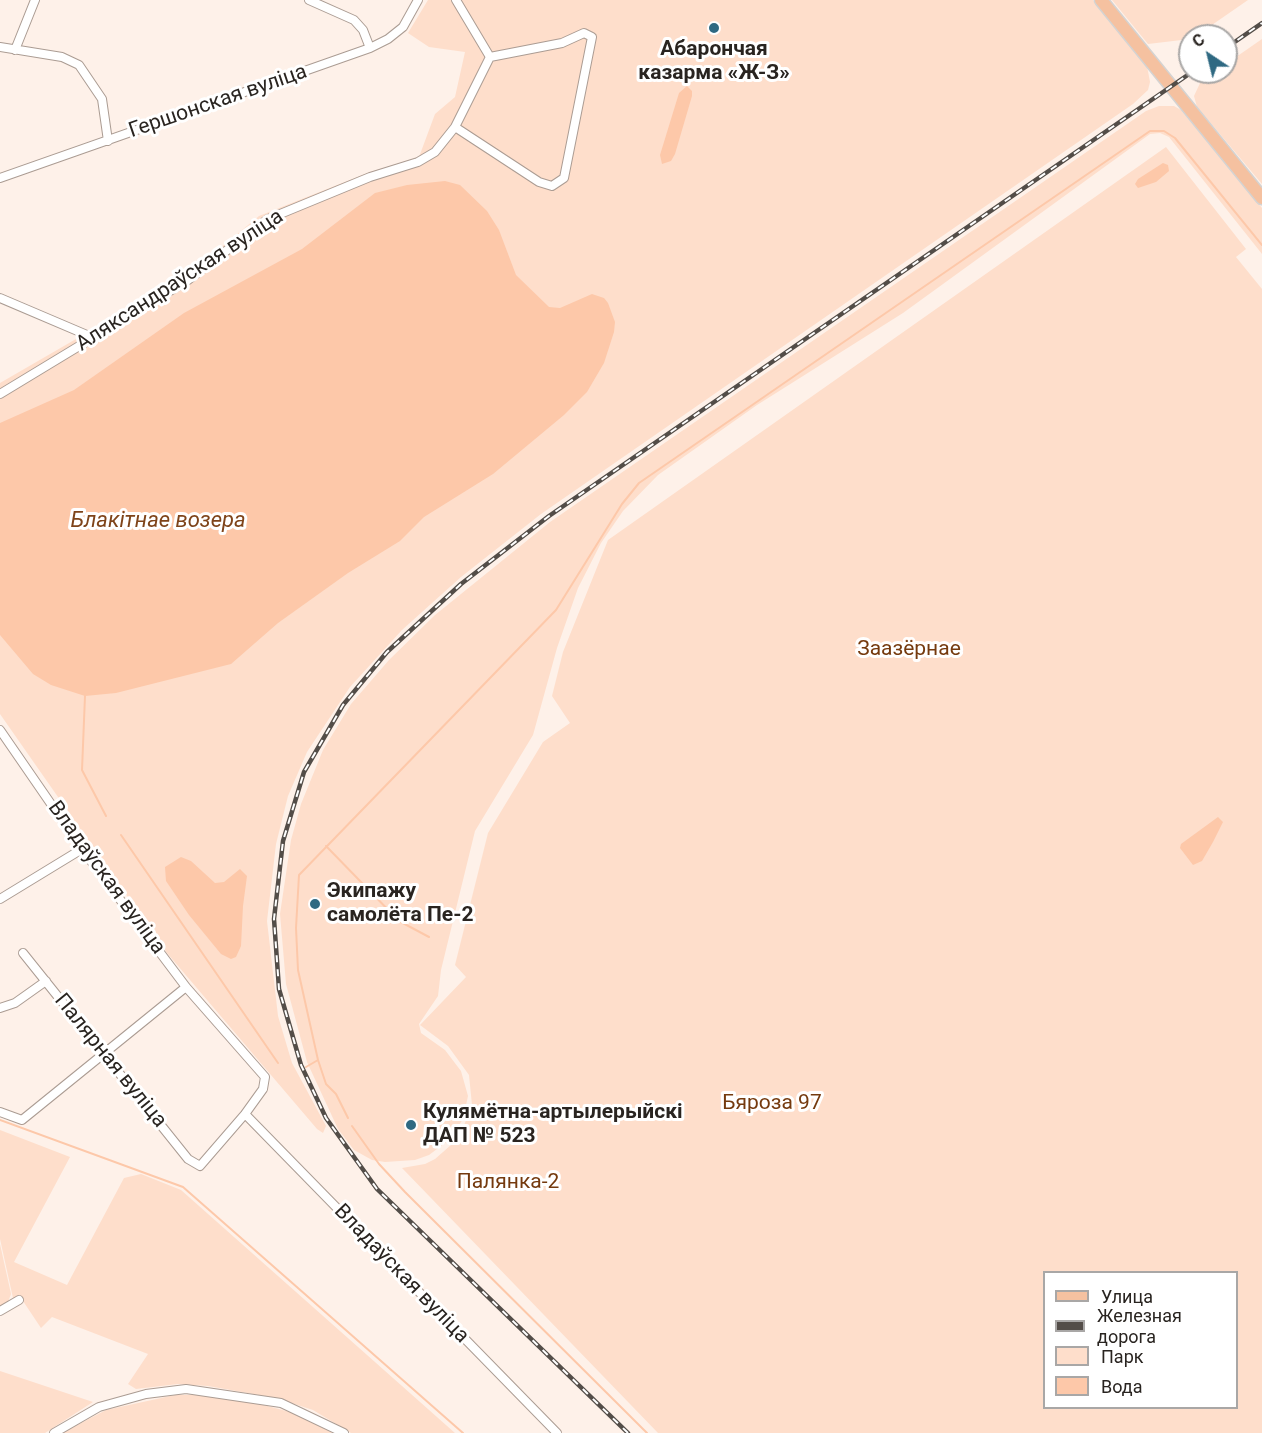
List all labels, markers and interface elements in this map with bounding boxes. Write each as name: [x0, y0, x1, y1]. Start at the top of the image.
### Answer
marker: Абарончая казарма «Ж-З»: [707, 21, 721, 35]
north arrow: [1178, 24, 1238, 84]
text: С: [1189, 30, 1208, 51]
place label: Абарончая казарма «Ж-З»: [638, 37, 790, 87]
street label: Гершонская вуліца: [126, 60, 310, 144]
street label: Аляксандраўская вуліца: [72, 205, 288, 357]
water label: Блакітнае возера: [70, 508, 246, 534]
park label: Заазёрнае: [857, 637, 961, 663]
street label: Владаўская вуліца: [42, 796, 170, 960]
place label: Экипажу самолёта Пе-2: [327, 879, 473, 929]
marker: Экипажу самолёта Пе-2: [308, 897, 322, 911]
street label: Палярная вуліца: [48, 989, 172, 1133]
park label: Бяроза 97: [722, 1091, 822, 1117]
place label: Кулямётна-артылерыйскі ДАП № 523: [423, 1100, 683, 1150]
marker: Кулямётна-артылерыйскі ДАП № 523: [404, 1118, 418, 1132]
park label: Палянка-2: [457, 1170, 559, 1196]
street label: Владаўская вуліца: [328, 1199, 474, 1349]
legend: [1043, 1271, 1238, 1409]
text: Улица: [1101, 1286, 1153, 1307]
text: Железная дорога: [1097, 1305, 1182, 1347]
text: Парк: [1101, 1346, 1143, 1367]
text: Вода: [1101, 1376, 1143, 1397]

